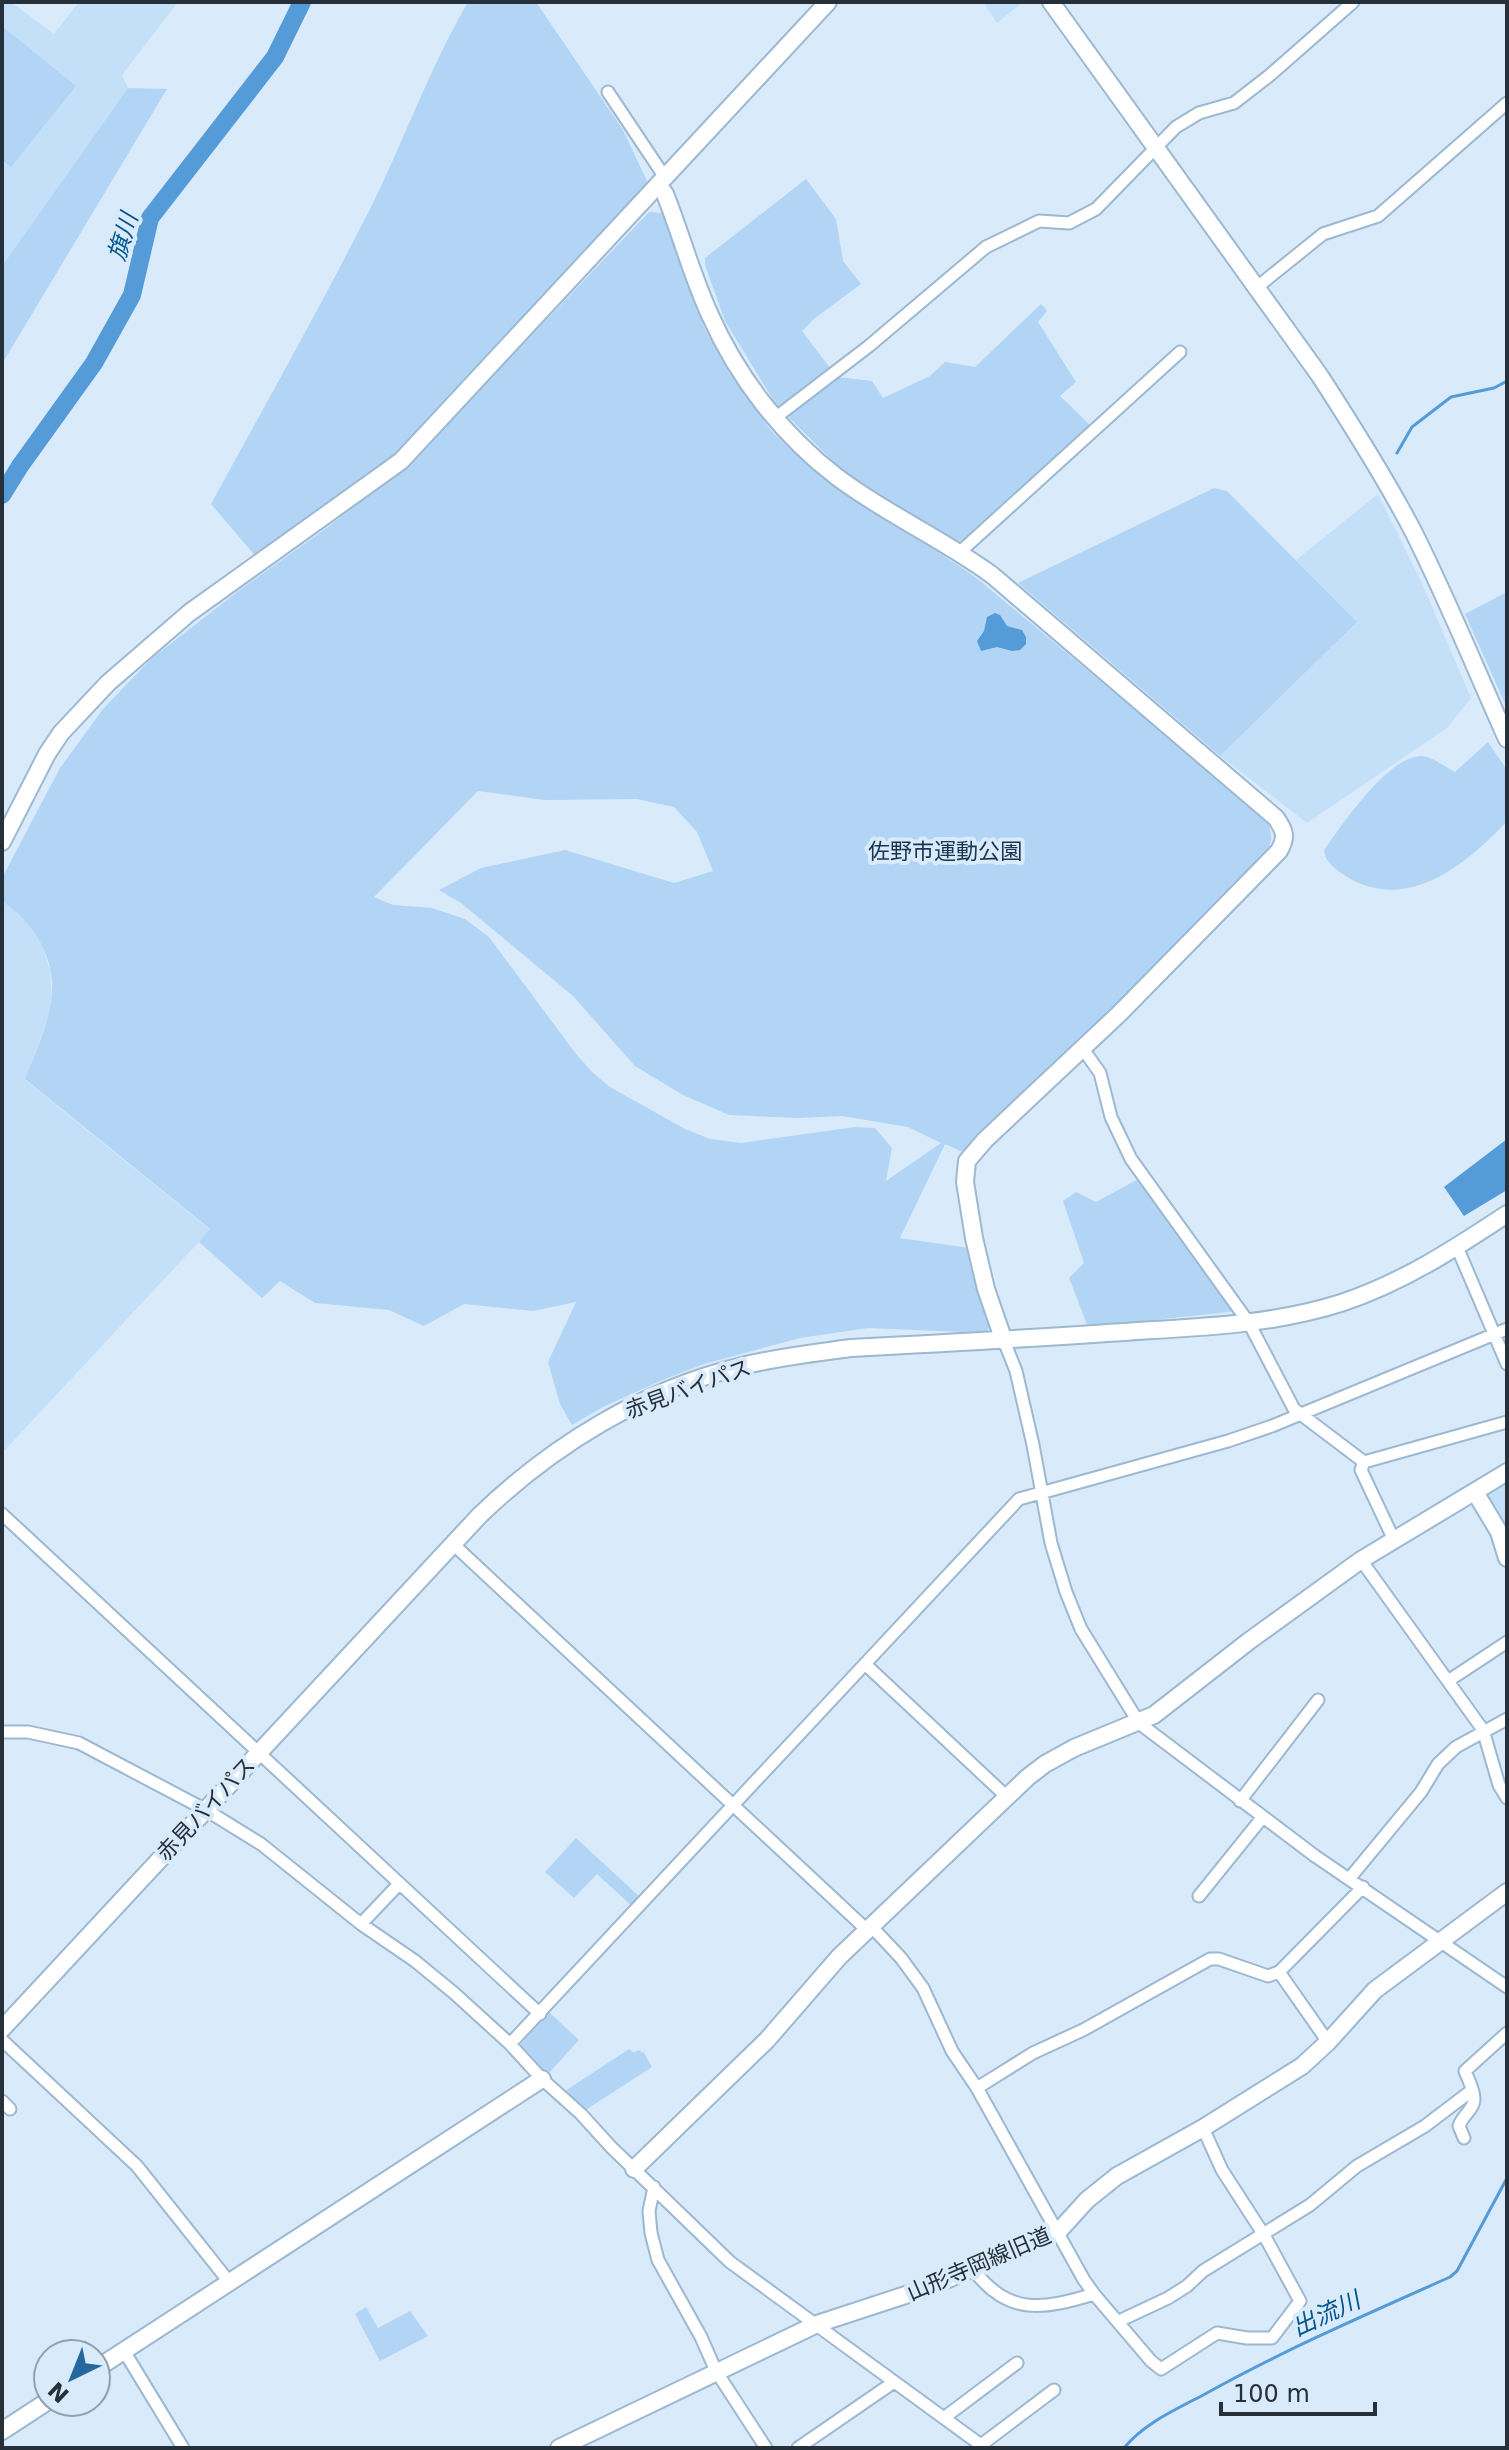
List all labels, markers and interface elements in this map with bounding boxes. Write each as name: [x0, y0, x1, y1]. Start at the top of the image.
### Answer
water label: 旗川: [103, 207, 144, 264]
park label: 佐野市運動公園: [868, 839, 1022, 864]
street label: 赤見バイパス: [622, 1355, 754, 1423]
street label: 赤見バイパス: [152, 1752, 260, 1866]
street label: 山形寺岡線旧道: [903, 2222, 1055, 2306]
water label: 出流川: [1287, 2285, 1367, 2342]
north arrow: [32, 2338, 112, 2418]
scale bar: [1221, 2366, 1375, 2416]
text: N: [43, 2377, 74, 2408]
text: 100 m: [1233, 2380, 1310, 2408]

